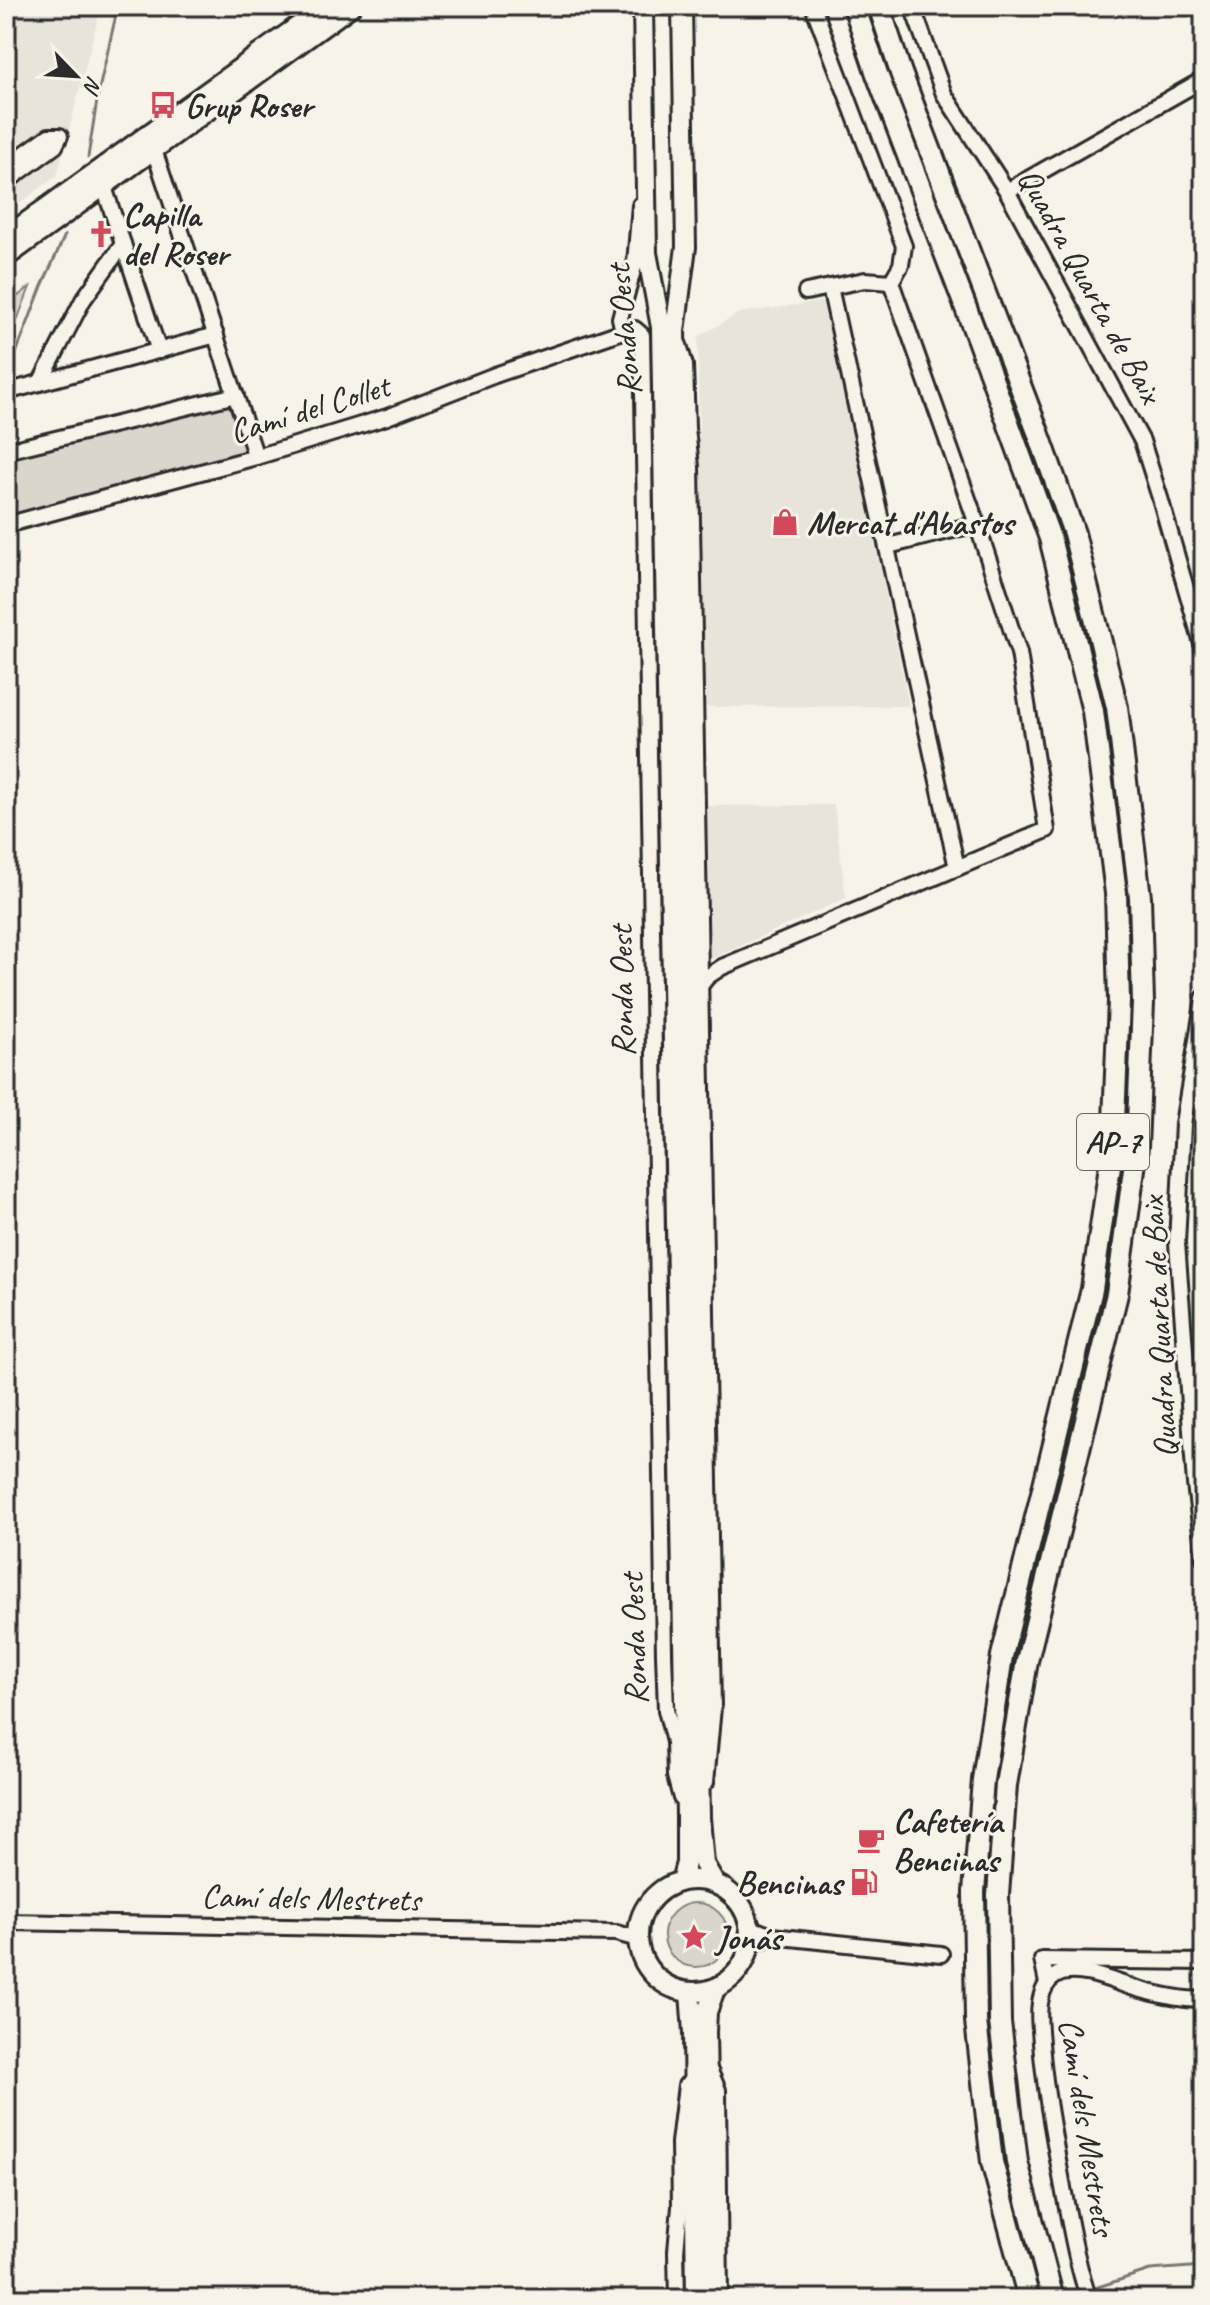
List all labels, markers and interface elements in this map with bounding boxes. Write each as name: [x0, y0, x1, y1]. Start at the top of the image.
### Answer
north arrow: [36, 36, 116, 116]
text: N: [76, 72, 109, 99]
place label: Grup Roser: [185, 84, 316, 127]
bus stop icon: Grup Roser: [148, 90, 178, 120]
street label: Quadra Quarta de Baix: [1008, 160, 1174, 412]
place label: Capilla del Roser: [123, 193, 232, 275]
church icon: Capilla del Roser: [86, 219, 116, 249]
street label: Ronda Oest: [596, 259, 651, 397]
street label: Camí del Collet: [224, 363, 398, 453]
place label: Mercat d'Abastos: [807, 501, 1016, 544]
shop icon: Mercat d'Abastos: [770, 507, 800, 537]
street label: Ronda Oest: [599, 921, 644, 1057]
road number: AP-7: [1077, 1114, 1149, 1170]
street label: Quadra Quarta de Baix: [1130, 1193, 1187, 1459]
street label: Ronda Oest: [610, 1569, 657, 1705]
place label: Cafetería Bencinas: [893, 1799, 1005, 1881]
cafe icon: Cafetería Bencinas: [856, 1825, 886, 1855]
place label: Bencinas: [737, 1861, 845, 1904]
fuel station icon: Bencinas: [849, 1867, 879, 1897]
street label: Camí dels Mestrets: [201, 1874, 423, 1921]
place label: Jonás: [714, 1916, 784, 1959]
place icon: Jonás: [679, 1922, 709, 1952]
street label: Camí dels Mestrets: [1049, 2016, 1126, 2241]

